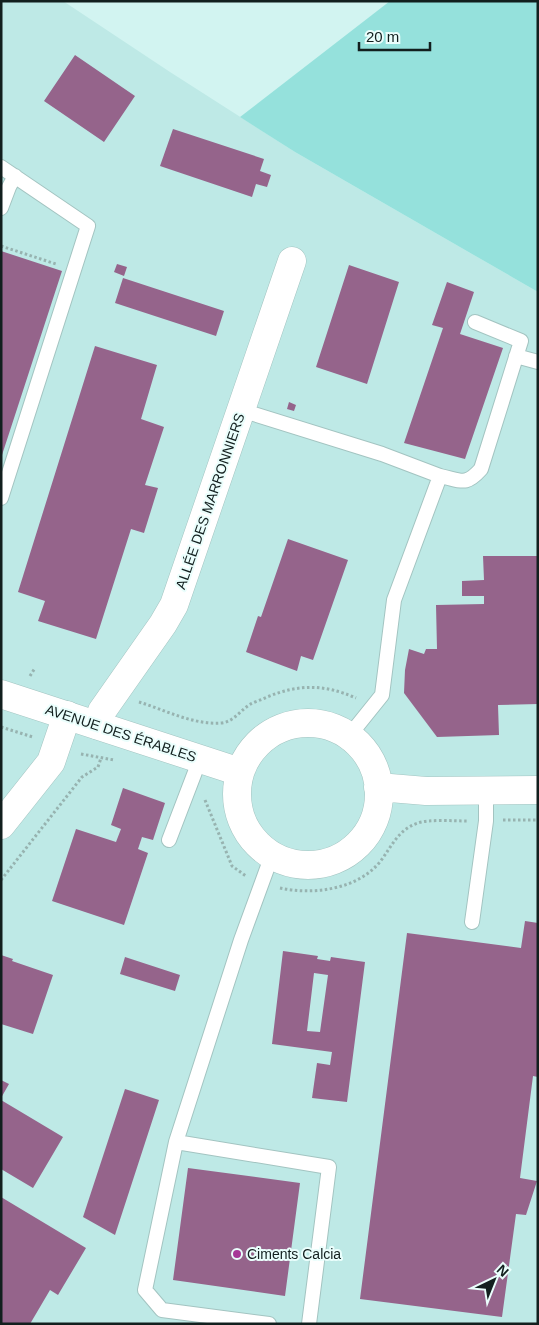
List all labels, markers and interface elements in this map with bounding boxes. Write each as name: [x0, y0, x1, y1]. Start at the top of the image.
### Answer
scale bar: [359, 20, 430, 52]
text: 20 m: [366, 28, 399, 45]
street label: ALLÉE DES MARRONNIERS: [172, 411, 248, 591]
street label: AVENUE DES ÉRABLES: [44, 701, 198, 765]
place label: Ciments Calcia: [247, 1246, 341, 1262]
marker: Ciments Calcia: [231, 1248, 243, 1260]
north arrow: [469, 1255, 519, 1305]
text: N: [494, 1261, 512, 1280]

